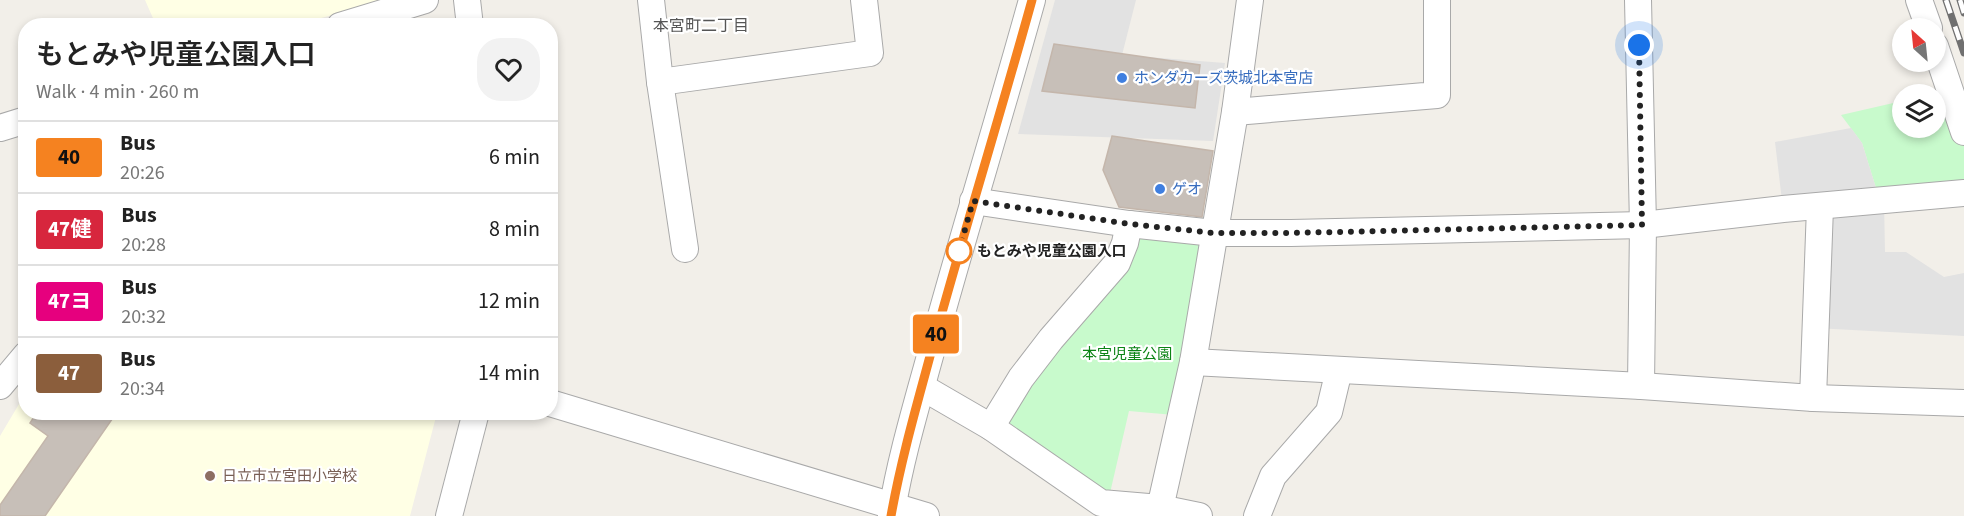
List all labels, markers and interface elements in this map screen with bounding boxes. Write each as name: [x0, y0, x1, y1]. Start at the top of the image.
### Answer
district label: 本宮町二丁目: [653, 15, 749, 37]
north arrow: [1892, 18, 1946, 72]
map controls: [1892, 18, 1946, 138]
your location: [1624, 30, 1654, 60]
text: もとみや児童公園入口: [36, 35, 315, 75]
button: heart: [477, 38, 540, 101]
place label: ホンダカーズ茨城北本宮店: [1134, 68, 1313, 89]
marker: ホンダカーズ茨城北本宮店: [1115, 71, 1129, 85]
text: Walk · 4 min · 260 m: [36, 78, 199, 106]
button: layers: [1892, 84, 1946, 138]
text: Bus: [120, 127, 156, 159]
text: 6 min: [489, 141, 540, 173]
text: 40: [58, 142, 80, 172]
text: 20:26: [120, 159, 165, 187]
place label: ゲオ: [1172, 179, 1202, 200]
marker: ゲオ: [1153, 182, 1167, 196]
text: Bus: [121, 199, 157, 231]
text: 8 min: [489, 213, 540, 245]
text: 47健: [48, 214, 91, 244]
text: 20:28: [121, 231, 166, 259]
marker: もとみや児童公園入口: [946, 238, 972, 264]
place label: もとみや児童公園入口: [977, 241, 1127, 262]
text: Bus: [121, 271, 157, 303]
text: 12 min: [478, 285, 540, 317]
text: 47ヨ: [48, 286, 91, 316]
text: 20:32: [121, 303, 166, 331]
line badge: 40: [909, 314, 963, 354]
text: 40: [925, 319, 947, 349]
text: Bus: [120, 343, 156, 375]
park label: 本宮児童公園: [1082, 344, 1172, 365]
text: 14 min: [478, 357, 540, 389]
text: 47: [58, 358, 80, 388]
text: 20:34: [120, 375, 165, 403]
place label: 日立市立宮田小学校: [222, 466, 357, 487]
marker: 日立市立宮田小学校: [203, 469, 217, 483]

